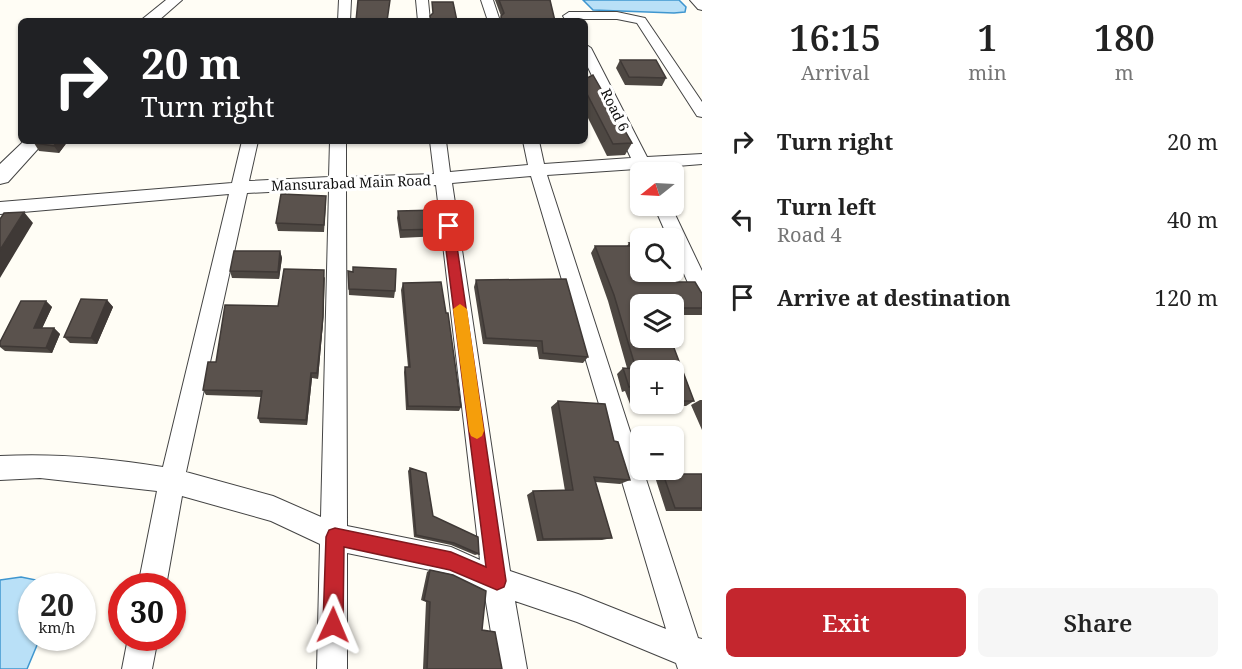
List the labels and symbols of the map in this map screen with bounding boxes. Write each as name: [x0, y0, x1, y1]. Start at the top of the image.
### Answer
street label: Road 6: [597, 85, 634, 134]
north arrow: [630, 162, 684, 216]
street label: Mansurabad Main Road: [271, 170, 432, 195]
pin: [423, 200, 474, 251]
speed limit sign: 30: [108, 573, 186, 651]
position arrow: [301, 593, 365, 657]

